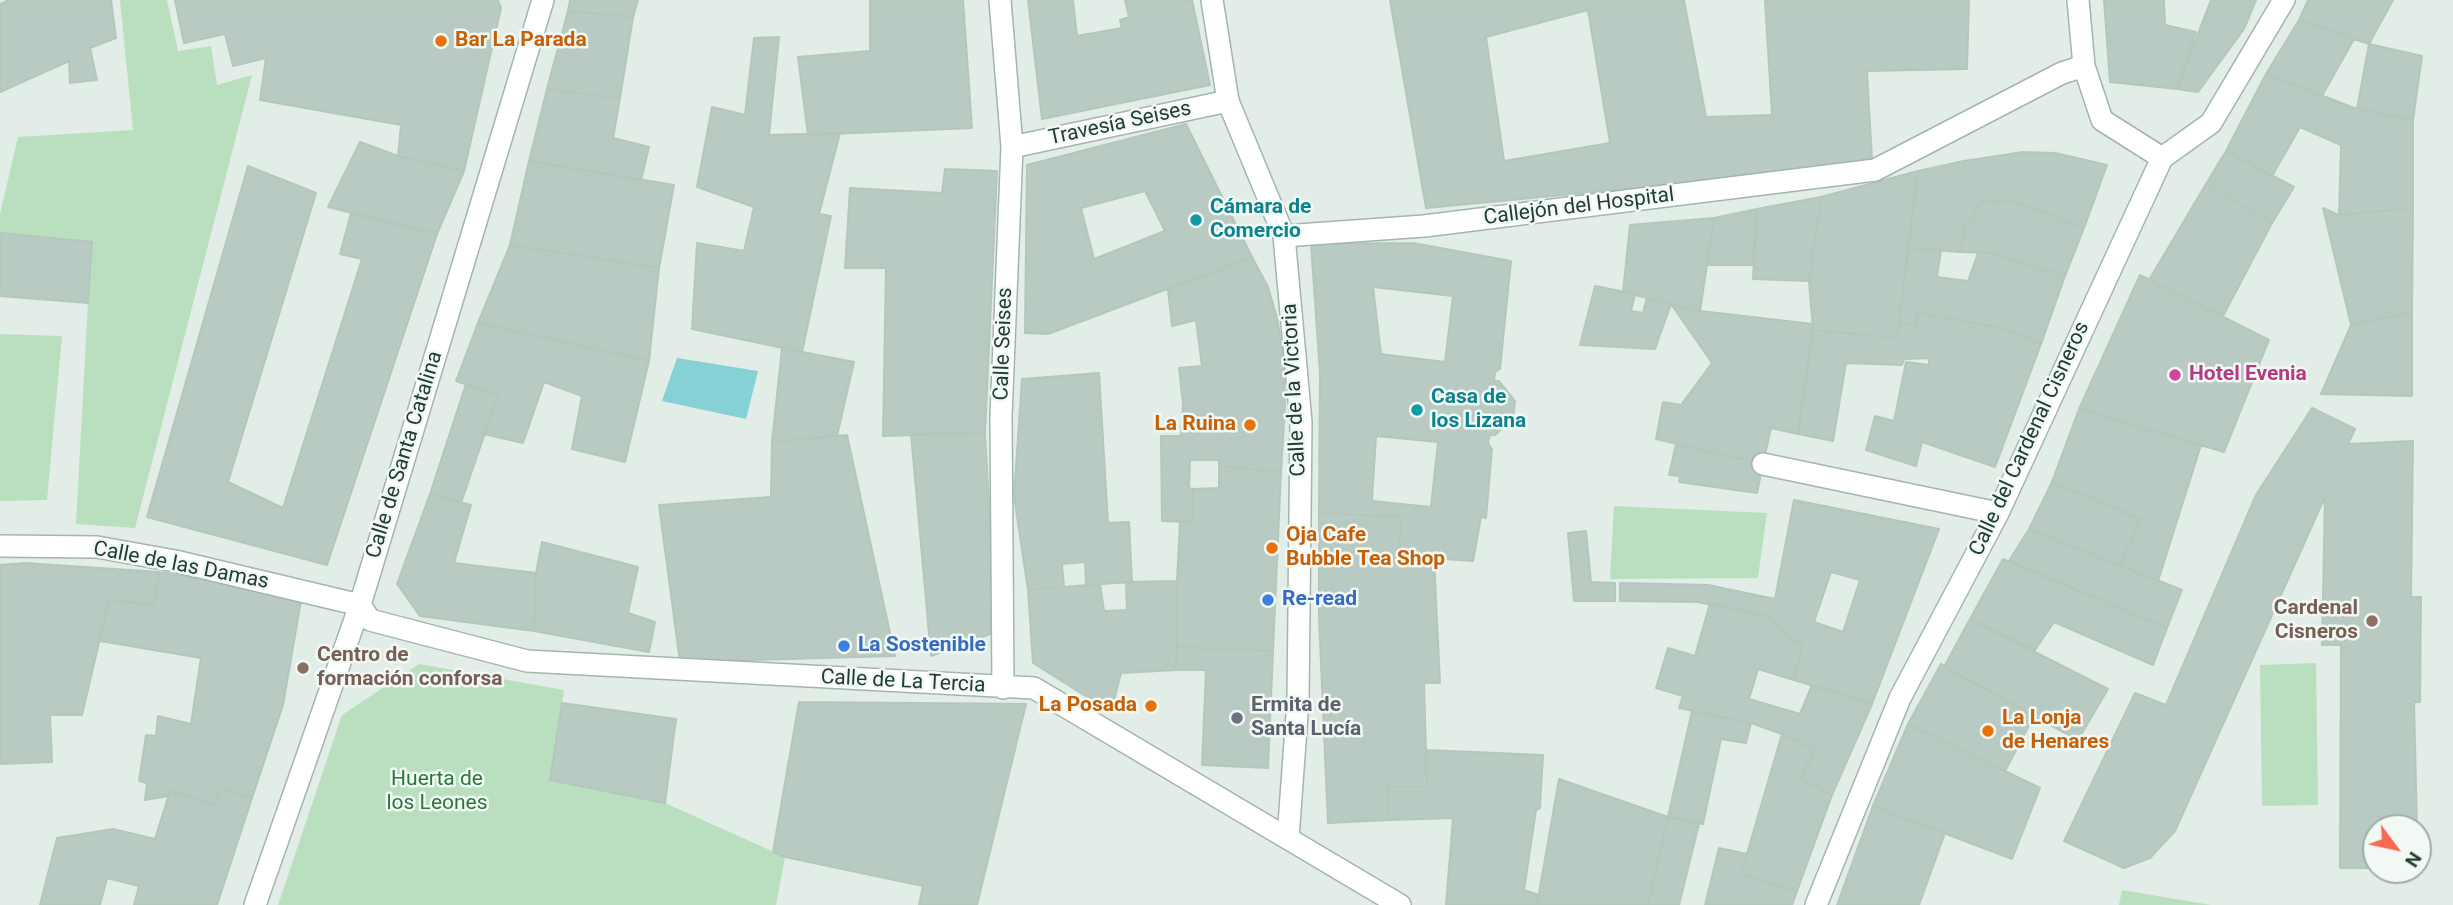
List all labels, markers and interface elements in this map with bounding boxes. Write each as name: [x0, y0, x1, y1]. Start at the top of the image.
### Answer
place label: Bar La Parada: [455, 28, 587, 54]
marker: Bar La Parada: [433, 33, 449, 49]
street label: Travesía Seises: [1046, 97, 1194, 151]
street label: Callejón del Hospital: [1482, 183, 1676, 231]
place label: Cámara de Comercio: [1210, 195, 1311, 245]
marker: Cámara de Comercio: [1188, 212, 1204, 228]
street label: Calle Seises: [989, 287, 1019, 401]
street label: Calle de la Victoria: [1278, 303, 1312, 477]
street label: Calle del Cardenal Cisneros: [1965, 318, 2095, 560]
street label: Calle de Santa Catalina: [361, 348, 449, 562]
place label: Hotel Evenia: [2189, 362, 2307, 388]
marker: Hotel Evenia: [2167, 367, 2183, 383]
place label: Casa de los Lizana: [1431, 385, 1526, 435]
marker: Casa de los Lizana: [1409, 402, 1425, 418]
place label: La Ruina: [1154, 412, 1236, 438]
marker: La Ruina: [1242, 417, 1258, 433]
place label: Oja Cafe Bubble Tea Shop: [1286, 523, 1445, 573]
street label: Calle de las Damas: [91, 537, 271, 595]
marker: Oja Cafe Bubble Tea Shop: [1264, 540, 1280, 556]
place label: Re-read: [1282, 587, 1357, 613]
marker: Re-read: [1260, 592, 1276, 608]
place label: Cardenal Cisneros: [2274, 596, 2358, 646]
marker: Cardenal Cisneros: [2364, 613, 2380, 629]
place label: La Sostenible: [858, 633, 986, 659]
marker: La Sostenible: [836, 638, 852, 654]
place label: Centro de formación conforsa: [317, 643, 502, 693]
marker: Centro de formación conforsa: [295, 660, 311, 676]
street label: Calle de La Tercia: [820, 665, 986, 699]
place label: La Posada: [1039, 693, 1137, 719]
place label: Ermita de Santa Lucía: [1251, 693, 1361, 743]
marker: La Posada: [1143, 698, 1159, 714]
place label: La Lonja de Henares: [2002, 706, 2109, 756]
marker: Ermita de Santa Lucía: [1229, 710, 1245, 726]
marker: La Lonja de Henares: [1980, 723, 1996, 739]
park label: Huerta de los Leones: [386, 767, 488, 817]
north arrow: [2362, 814, 2432, 884]
text: N: [2400, 848, 2427, 872]

